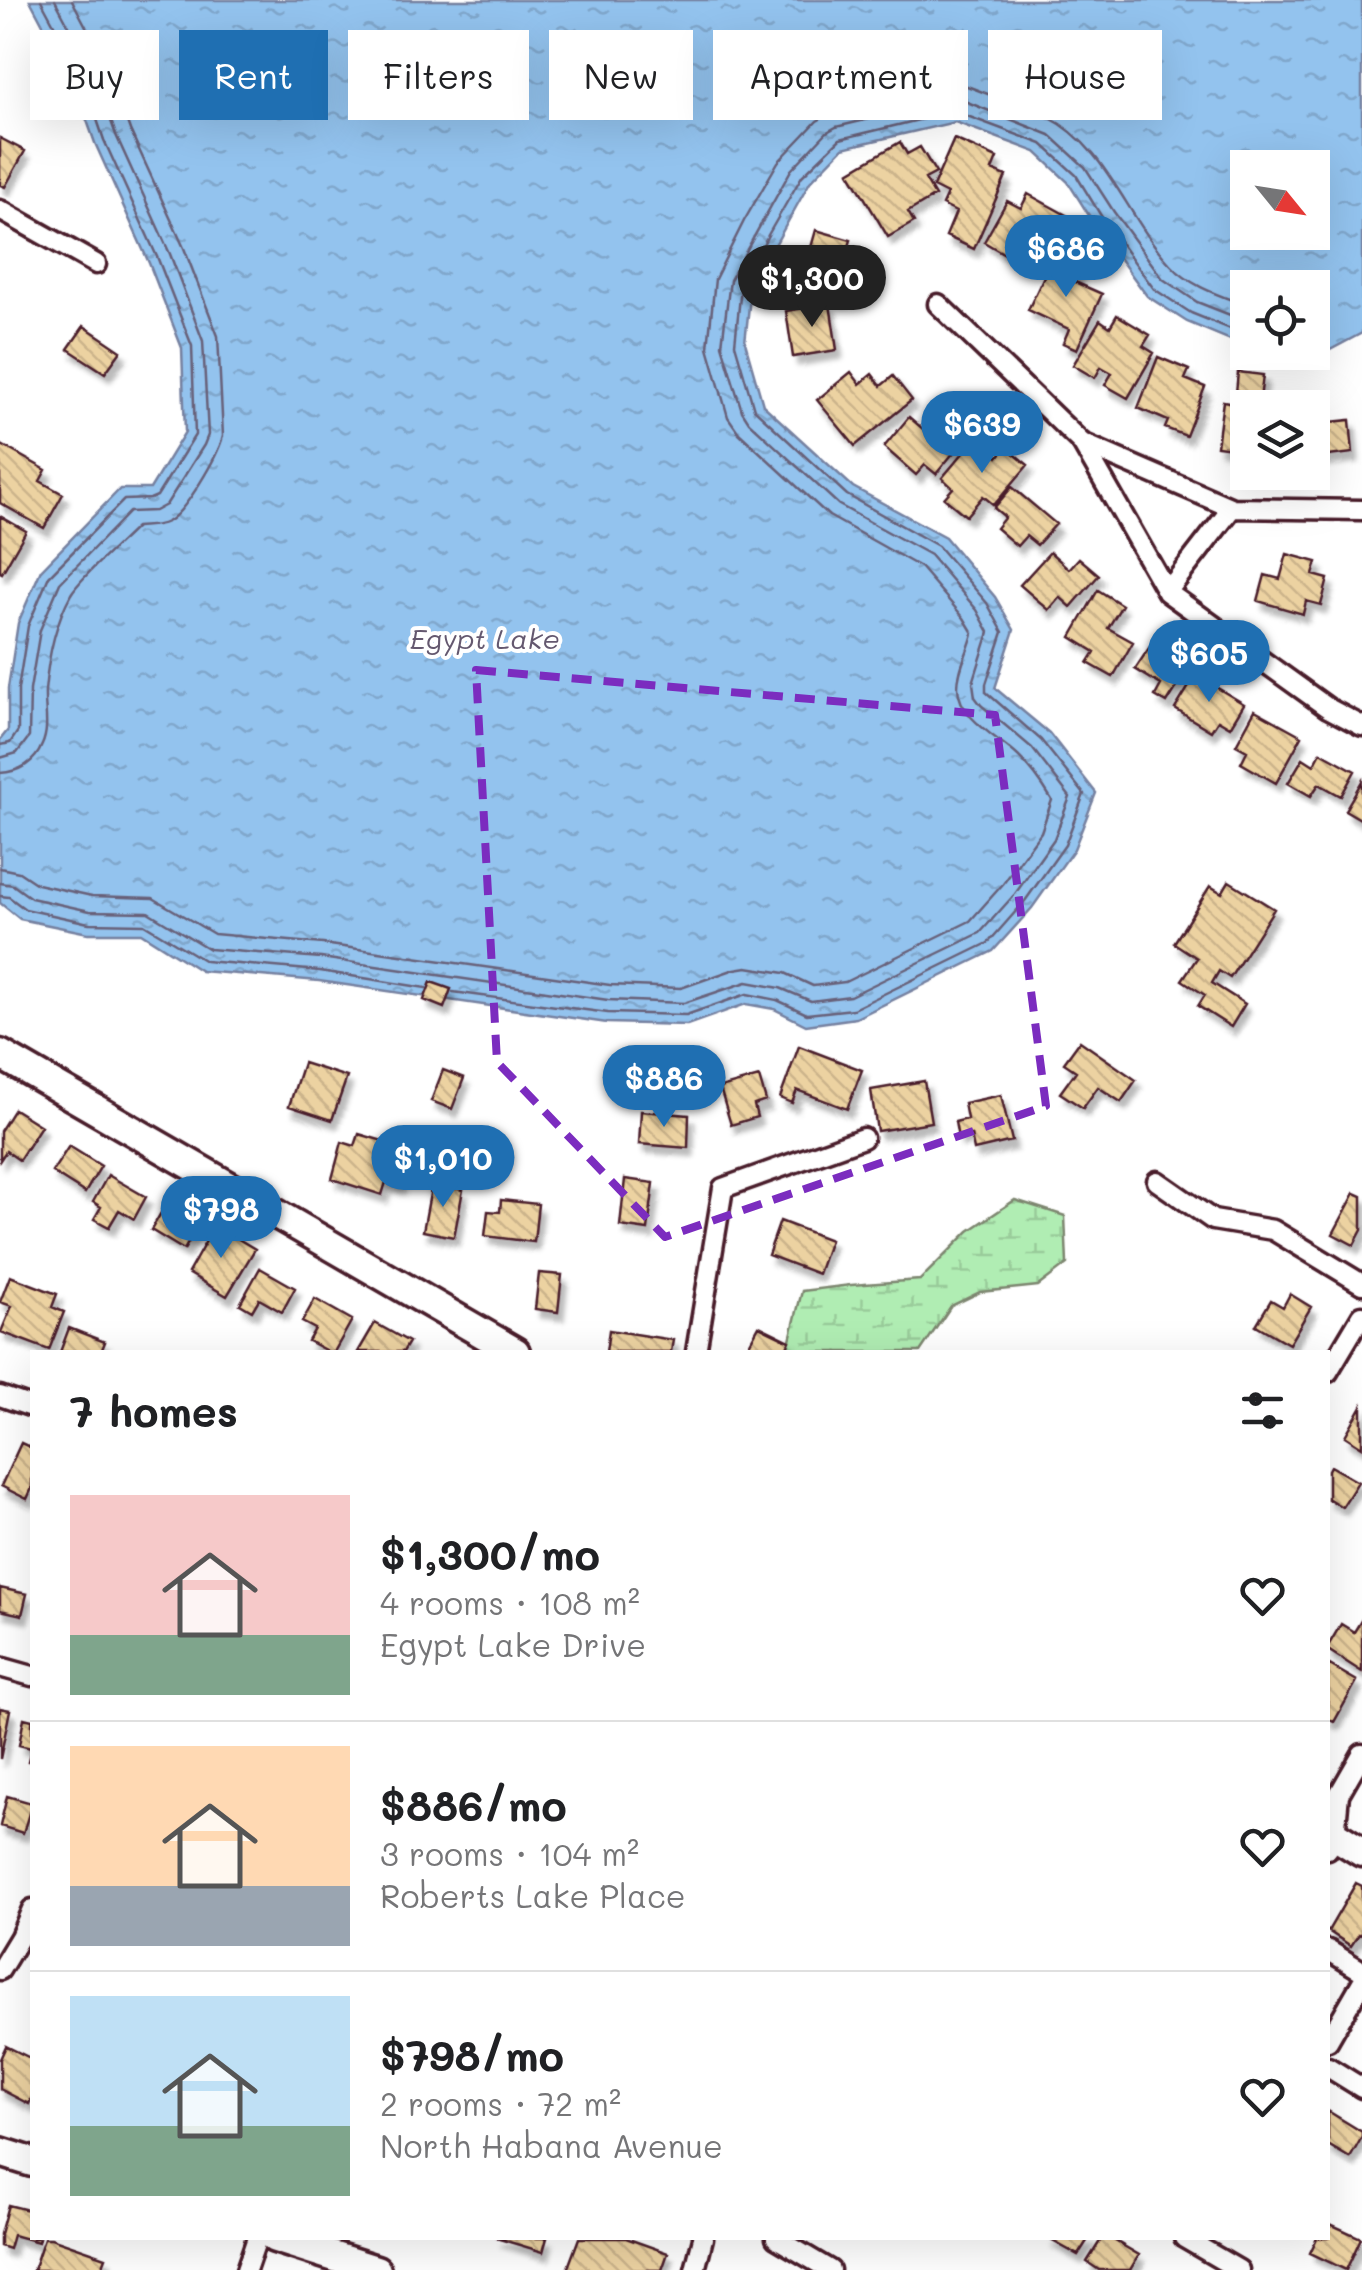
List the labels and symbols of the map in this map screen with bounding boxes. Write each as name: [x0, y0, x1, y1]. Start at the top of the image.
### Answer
north arrow: [1230, 150, 1330, 250]
pin: $686: [1007, 215, 1125, 300]
pin: $1,300: [731, 245, 893, 330]
pin: $639: [923, 391, 1041, 476]
water label: Egypt Lake: [410, 620, 560, 656]
pin: $605: [1150, 620, 1268, 705]
pin: $886: [605, 1045, 723, 1130]
pin: $1,010: [362, 1125, 524, 1210]
pin: $798: [162, 1176, 280, 1261]

